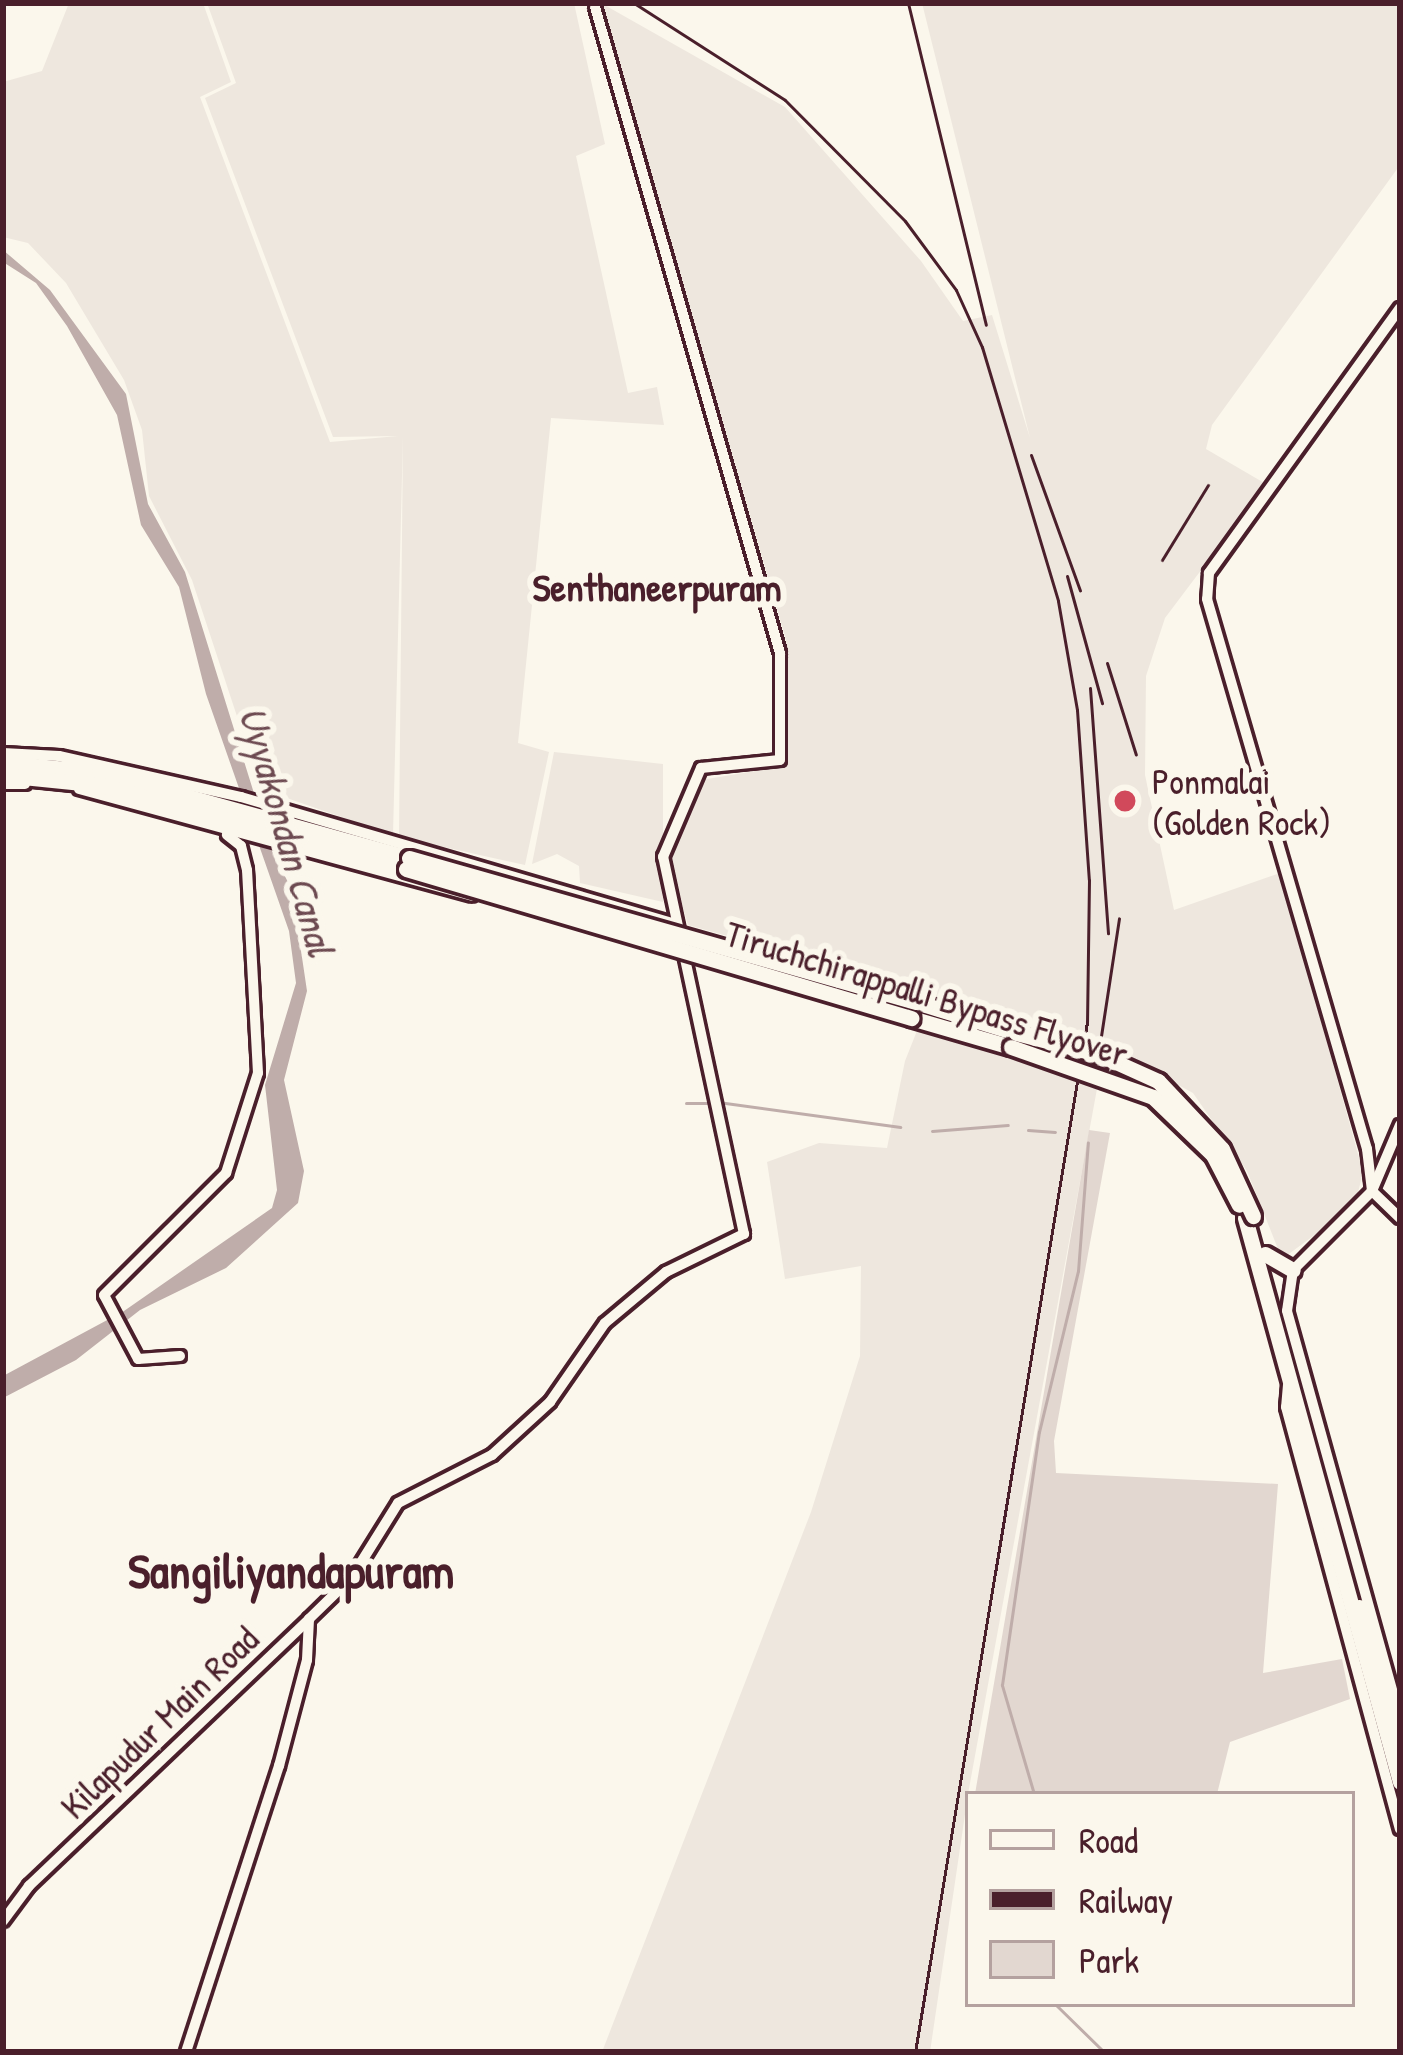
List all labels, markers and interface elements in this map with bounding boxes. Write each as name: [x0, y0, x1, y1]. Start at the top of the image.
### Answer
district label: Senthaneerpuram: [533, 564, 781, 610]
water label: Uyyakondan Canal: [229, 701, 345, 961]
place label: Ponmalai (Golden Rock): [1152, 758, 1331, 843]
marker: Ponmalai (Golden Rock): [1109, 785, 1141, 817]
street label: Tiruchchirappalli Bypass Flyover: [721, 911, 1133, 1075]
district label: Sangiliyandapuram: [128, 1542, 454, 1600]
street label: Kilapudur Main Road: [51, 1617, 267, 1827]
legend: [965, 1791, 1355, 2007]
text: Road: [1079, 1815, 1138, 1864]
text: Railway: [1079, 1875, 1173, 1924]
text: Park: [1079, 1935, 1139, 1984]

